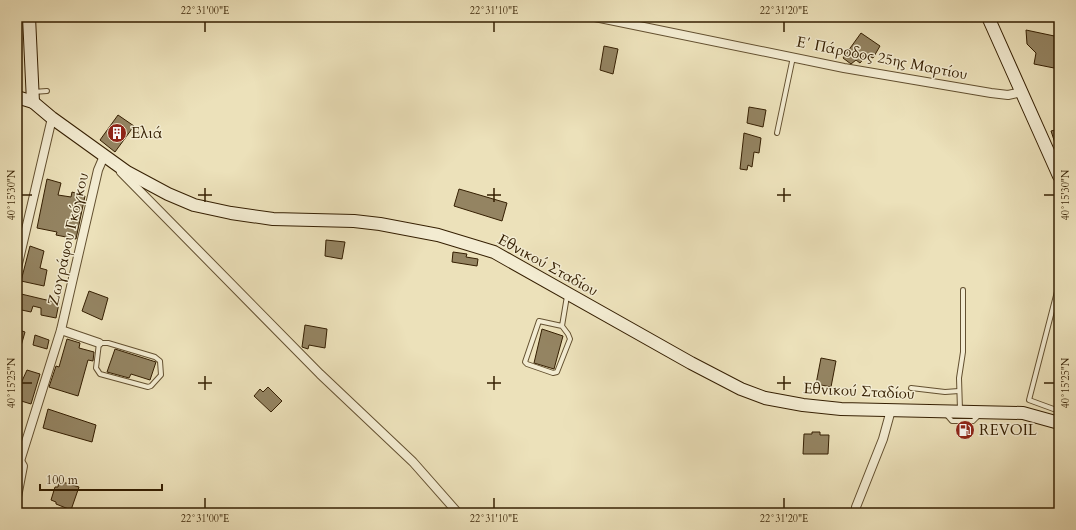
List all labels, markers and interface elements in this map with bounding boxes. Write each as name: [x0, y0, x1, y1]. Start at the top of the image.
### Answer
text: 22°31'00"E: [181, 4, 229, 18]
text: 22°31'10"E: [470, 4, 518, 18]
text: 22°31'20"E: [760, 4, 808, 18]
street label: Ε΄ Πάροδος 25ης Μαρτίου: [795, 32, 969, 84]
building icon: Ελιά: [106, 122, 128, 144]
place label: Ελιά: [131, 123, 163, 143]
text: 40°15'30"N: [5, 169, 19, 220]
text: 40°15'30"N: [1059, 169, 1073, 220]
street label: Ζωγράφου Γκόγκου: [43, 170, 93, 307]
street label: Εθνικού Σταδίου: [494, 229, 602, 301]
text: 40°15'25"N: [5, 357, 19, 408]
text: 40°15'25"N: [1059, 357, 1073, 408]
street label: Εθνικού Σταδίου: [803, 378, 915, 404]
fuel station icon: REVOIL: [954, 419, 976, 441]
place label: REVOIL: [979, 420, 1038, 440]
scale bar: [40, 466, 162, 492]
text: 100 m: [46, 472, 79, 488]
text: 22°31'00"E: [181, 512, 229, 526]
text: 22°31'10"E: [470, 512, 518, 526]
text: 22°31'20"E: [760, 512, 808, 526]

